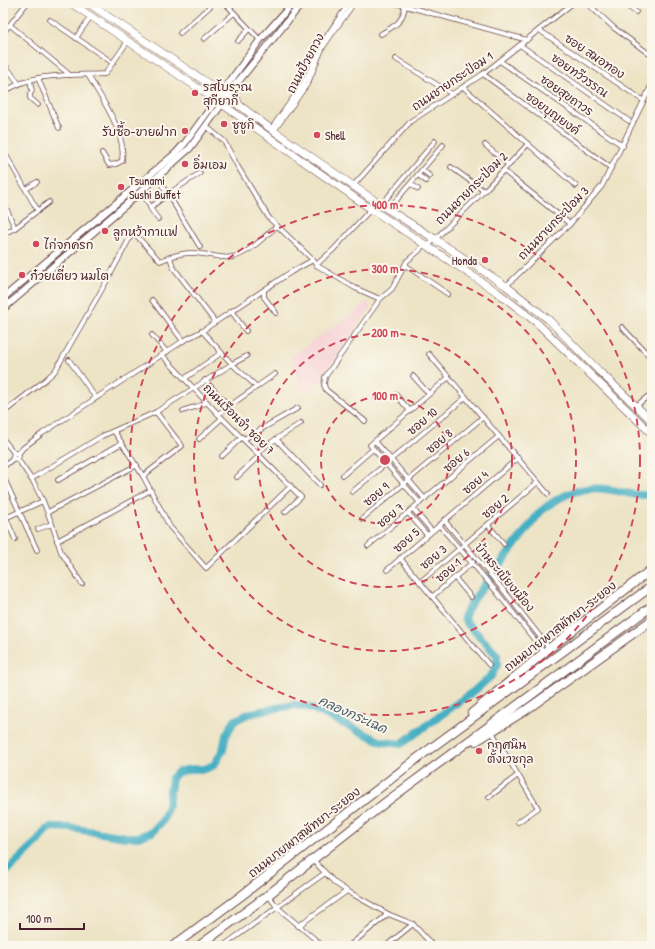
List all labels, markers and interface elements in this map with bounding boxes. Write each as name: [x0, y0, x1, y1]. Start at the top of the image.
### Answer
street label: ถนนป้วยกวง: [282, 30, 328, 96]
street label: ซอย สมอทอง: [561, 30, 629, 83]
street label: ถนนชายกระป่อม 1: [408, 47, 496, 115]
street label: ซอยทวีวรรณ: [548, 49, 613, 101]
street label: ซอยสุขถาวร: [536, 70, 597, 120]
place label: รสโบราณ สุกียากี์: [203, 78, 253, 110]
street label: ซอยบุญยงค์: [522, 87, 584, 140]
marker: รสโบราณ สุกียากี์: [190, 88, 200, 98]
place label: ซูซูกิ: [232, 116, 255, 134]
marker: ซูซูกิ: [219, 119, 229, 129]
place label: รับซื้อ-ขายฝาก: [102, 121, 177, 140]
marker: รับซื้อ-ขายฝาก: [180, 126, 190, 136]
place label: Shell: [325, 127, 346, 144]
marker: Shell: [312, 130, 322, 140]
street label: ถนนชายกระป่อม 2: [431, 148, 511, 228]
place label: อิ่มเอม: [193, 154, 227, 173]
marker: อิ่มเอม: [180, 159, 190, 169]
place label: Tsunami Sushi Buffet: [129, 172, 181, 203]
marker: Tsunami Sushi Buffet: [116, 182, 126, 192]
street label: ถนนชายกระป่อม 3: [514, 183, 592, 263]
text: 400 m: [372, 196, 398, 213]
place label: ลูกหว้ากาแฟ: [113, 223, 178, 241]
marker: ลูกหว้ากาแฟ: [100, 226, 110, 236]
place label: ไก่จกครก: [43, 236, 93, 253]
marker: ไก่จกครก: [31, 239, 41, 249]
place label: Honda: [452, 252, 477, 269]
marker: Honda: [480, 255, 490, 265]
text: 300 m: [371, 260, 399, 277]
place label: ก๋วยเตี่ยว นมโต: [30, 265, 109, 284]
marker: ก๋วยเตี่ยว นมโต: [17, 270, 27, 280]
text: 200 m: [371, 324, 399, 341]
street label: ถนนเรือนจำ ซอย 7: [200, 380, 278, 458]
text: 100 m: [372, 387, 398, 404]
street label: ซอย 10: [403, 403, 441, 439]
street label: ซอย 8: [422, 425, 456, 457]
street label: ซอย 6: [439, 444, 473, 476]
centre of rings: [378, 453, 392, 467]
street label: ซอย 4: [458, 466, 492, 498]
street label: ซอย 9: [359, 478, 393, 510]
street label: ซอย 2: [478, 489, 513, 522]
street label: ซอย 7: [373, 498, 407, 531]
street label: ซอย 5: [389, 524, 423, 556]
street label: บ้านระเบียงเมือง: [471, 539, 539, 615]
street label: ซอย 3: [416, 541, 450, 573]
street label: ซอย 1: [431, 554, 465, 586]
street label: ถนนบายพาสพัทยา–ระยอง: [500, 577, 620, 675]
water label: คลองกระเฉด: [316, 691, 391, 738]
place label: กฤศนิน ตั้งเวชกุล: [487, 736, 534, 768]
marker: กฤศนิน ตั้งเวชกุล: [474, 746, 484, 756]
street label: ถนนบายพาสพัทยา–ระยอง: [244, 783, 364, 881]
scale bar: [20, 905, 84, 931]
text: 100 m: [26, 910, 52, 927]

